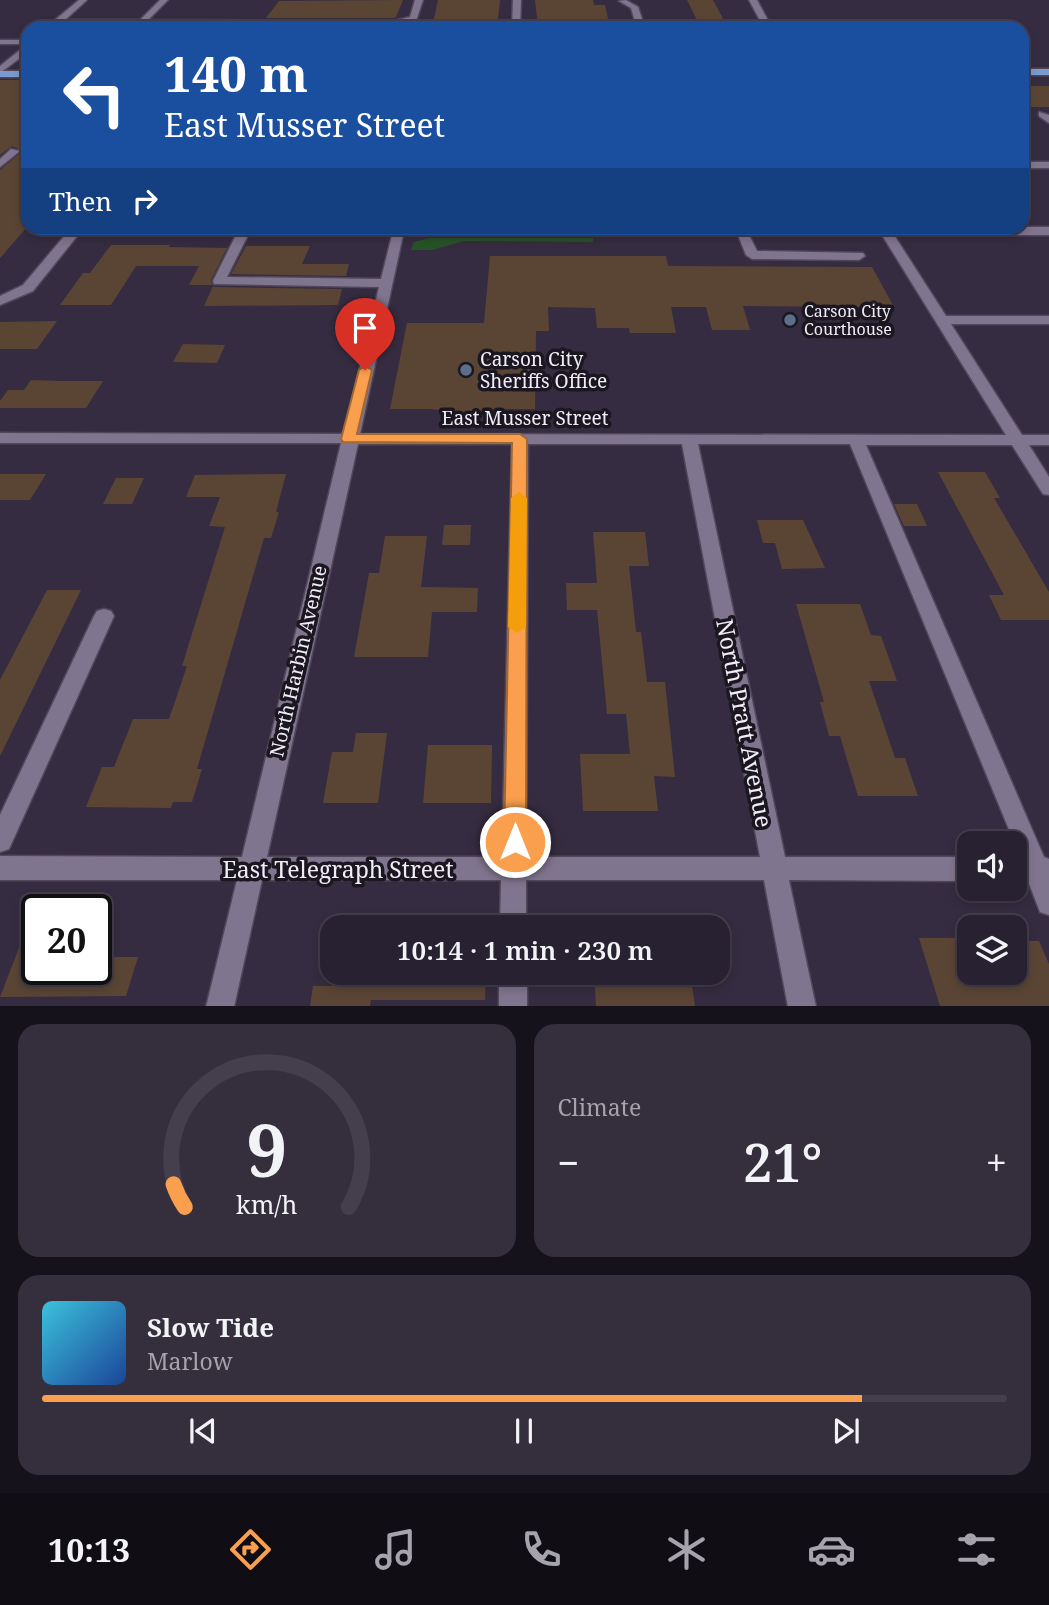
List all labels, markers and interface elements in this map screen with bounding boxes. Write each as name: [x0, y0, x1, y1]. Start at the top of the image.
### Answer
text: 140 m: [164, 40, 308, 106]
icon: left: [49, 49, 140, 140]
text: East Musser Street: [164, 103, 445, 146]
icon: right: [126, 182, 164, 220]
text: Then: [49, 183, 112, 219]
pin: [335, 298, 395, 370]
place label: Carson City Courthouse: [804, 300, 892, 340]
icon: arrive: [346, 309, 384, 347]
marker: Carson City Courthouse: [782, 312, 798, 328]
place label: Carson City Sheriffs Office: [480, 346, 607, 394]
marker: Carson City Sheriffs Office: [458, 362, 474, 378]
street label: East Musser Street: [442, 405, 609, 431]
street label: North Harbin Avenue: [263, 563, 333, 759]
street label: North Pratt Avenue: [709, 616, 781, 830]
position arrow: [478, 805, 552, 879]
map controls: [957, 831, 1027, 985]
button: sound: [957, 831, 1027, 901]
street label: East Telegraph Street: [223, 853, 453, 885]
speed limit sign: 20: [21, 894, 112, 985]
button: layers: [957, 915, 1027, 985]
text: 10:14 · 1 min · 230 m: [397, 932, 653, 968]
text: Climate: [558, 1091, 641, 1123]
text: 9: [246, 1099, 287, 1198]
text: 21°: [743, 1126, 822, 1197]
text: −: [558, 1136, 580, 1188]
text: +: [986, 1136, 1007, 1188]
text: km/h: [236, 1186, 298, 1220]
text: Slow Tide: [147, 1309, 274, 1345]
text: Marlow: [147, 1345, 233, 1377]
icon: previous: [184, 1412, 222, 1450]
icon: pause: [505, 1412, 543, 1450]
icon: next: [827, 1412, 865, 1450]
icon: directions: [226, 1525, 275, 1574]
icon: music: [371, 1525, 420, 1574]
icon: phone: [517, 1525, 566, 1574]
icon: climate: [662, 1525, 711, 1574]
icon: car: [807, 1525, 856, 1574]
icon: filters: [952, 1525, 1001, 1574]
text: 10:13: [48, 1528, 130, 1571]

